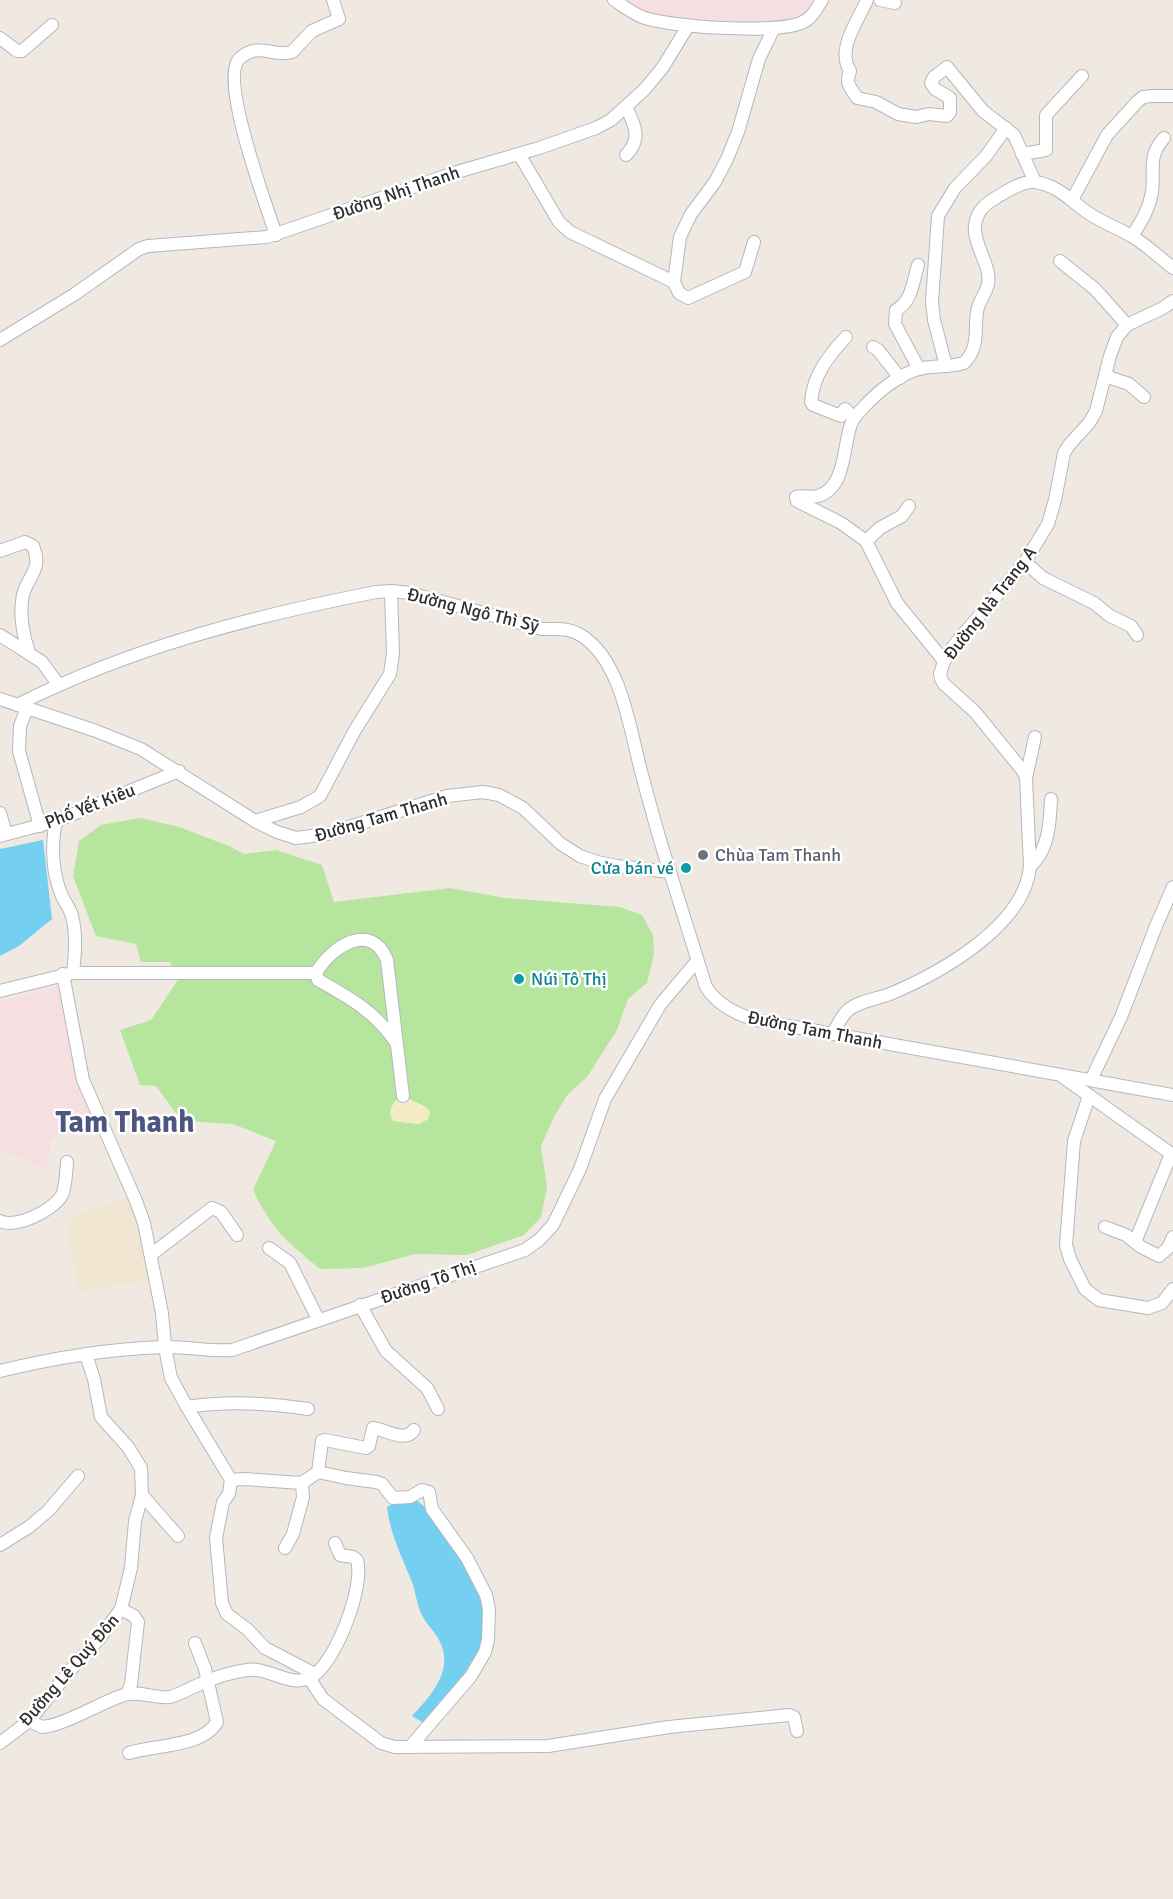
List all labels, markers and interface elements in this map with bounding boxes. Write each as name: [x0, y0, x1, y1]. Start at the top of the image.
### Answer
street label: Đường Nhị Thanh: [330, 161, 462, 225]
street label: Đường Nà Trang A: [939, 542, 1041, 664]
street label: Đường Ngô Thì Sỹ: [405, 583, 542, 637]
street label: Phố Yết Kiêu: [42, 779, 138, 833]
street label: Đường Tam Thanh: [312, 788, 450, 846]
place label: Chùa Tam Thanh: [715, 844, 841, 866]
marker: Chùa Tam Thanh: [696, 848, 710, 862]
place label: Cửa bán vé: [591, 857, 674, 879]
marker: Cửa bán vé: [679, 861, 693, 875]
place label: Núi Tô Thị: [531, 968, 607, 990]
marker: Núi Tô Thị: [512, 972, 526, 986]
street label: Đường Tam Thanh: [746, 1006, 884, 1054]
district label: Tam Thanh: [55, 1104, 195, 1141]
street label: Đường Tô Thị: [378, 1255, 478, 1309]
street label: Đường Lê Quý Đôn: [14, 1609, 124, 1731]

